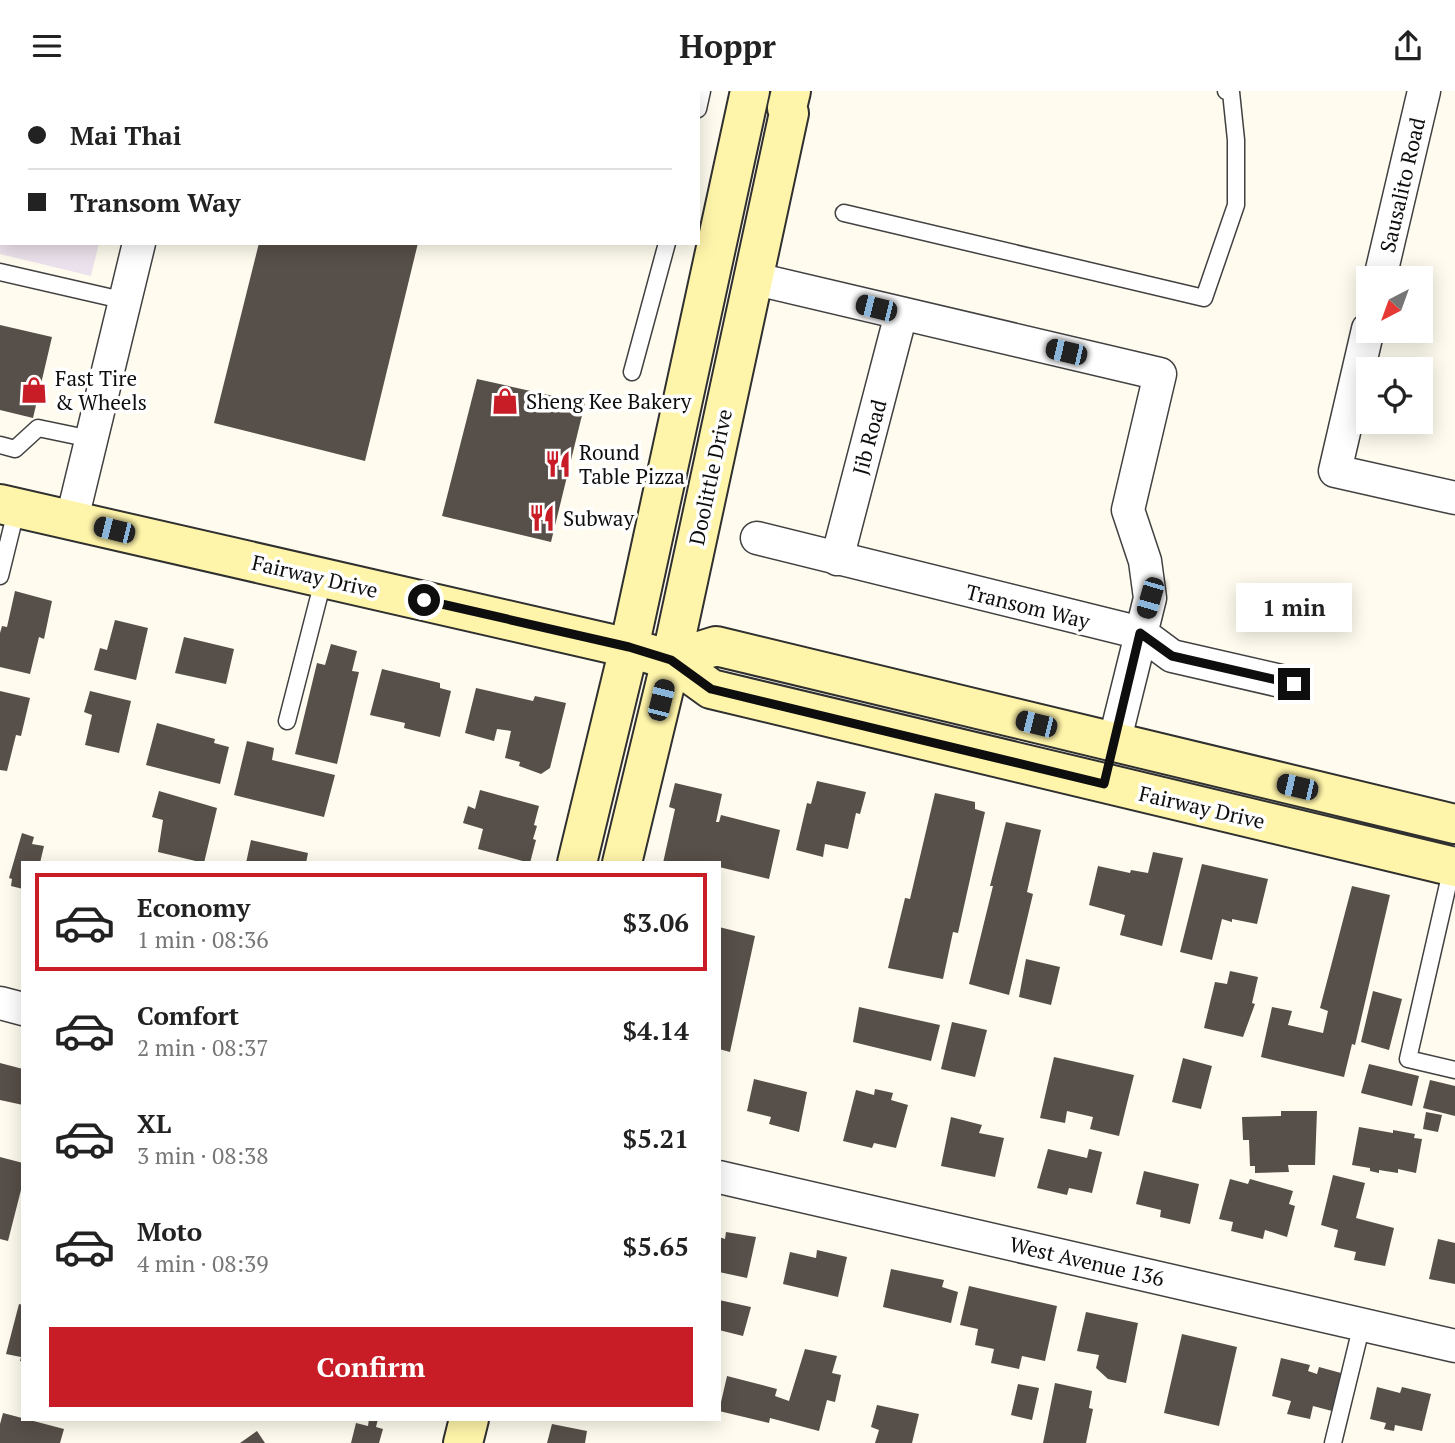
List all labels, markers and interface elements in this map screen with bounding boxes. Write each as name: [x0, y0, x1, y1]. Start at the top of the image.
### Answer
text: Hoppr: [679, 25, 776, 67]
icon: menu: [28, 27, 66, 65]
icon: share: [1389, 27, 1427, 65]
street label: Sausalito Road: [1373, 114, 1431, 255]
text: Mai Thai: [70, 118, 181, 152]
text: Transom Way: [70, 185, 240, 219]
north arrow: [1356, 266, 1433, 343]
map controls: [1356, 266, 1433, 434]
car: [854, 293, 899, 323]
car: [1044, 337, 1089, 367]
button: locate: [1356, 357, 1433, 434]
place label: Fast Tire & Wheels: [55, 364, 147, 416]
shop icon: Fast Tire & Wheels: [19, 375, 49, 405]
shop icon: Sheng Kee Bakery: [490, 386, 520, 416]
place label: Sheng Kee Bakery: [526, 387, 692, 415]
street label: Jib Road: [846, 396, 893, 478]
street label: Doolittle Drive: [682, 406, 738, 548]
place label: Round Table Pizza: [579, 438, 685, 490]
restaurant icon: Round Table Pizza: [543, 449, 573, 479]
restaurant icon: Subway: [527, 503, 557, 533]
place label: Subway: [563, 504, 634, 532]
car: [92, 515, 137, 545]
street label: Fairway Drive: [249, 548, 381, 604]
car: [1135, 575, 1166, 621]
street label: Transom Way: [963, 577, 1093, 635]
callout: 1 min: [1236, 582, 1352, 631]
route start: [408, 584, 440, 616]
text: 1 min: [1263, 592, 1325, 623]
route end: [1278, 668, 1310, 700]
car: [646, 677, 677, 723]
car: [1014, 709, 1059, 739]
car: [1275, 772, 1320, 802]
street label: Fairway Drive: [1136, 779, 1268, 835]
text: Economy: [137, 890, 250, 924]
icon: car: [53, 891, 116, 954]
text: $3.06: [623, 905, 689, 939]
text: 1 min · 08:36: [137, 924, 269, 955]
text: Comfort: [137, 998, 239, 1032]
icon: car: [53, 999, 116, 1062]
text: $4.14: [623, 1013, 689, 1047]
text: 2 min · 08:37: [137, 1032, 269, 1063]
text: XL: [137, 1106, 171, 1140]
icon: car: [53, 1107, 116, 1170]
text: $5.21: [623, 1121, 689, 1155]
text: 3 min · 08:38: [137, 1140, 269, 1171]
text: Moto: [137, 1214, 202, 1248]
icon: car: [53, 1215, 116, 1278]
text: $5.65: [623, 1229, 689, 1263]
street label: West Avenue 136: [1007, 1230, 1167, 1292]
text: 4 min · 08:39: [137, 1248, 269, 1279]
button: Confirm: [49, 1327, 693, 1407]

